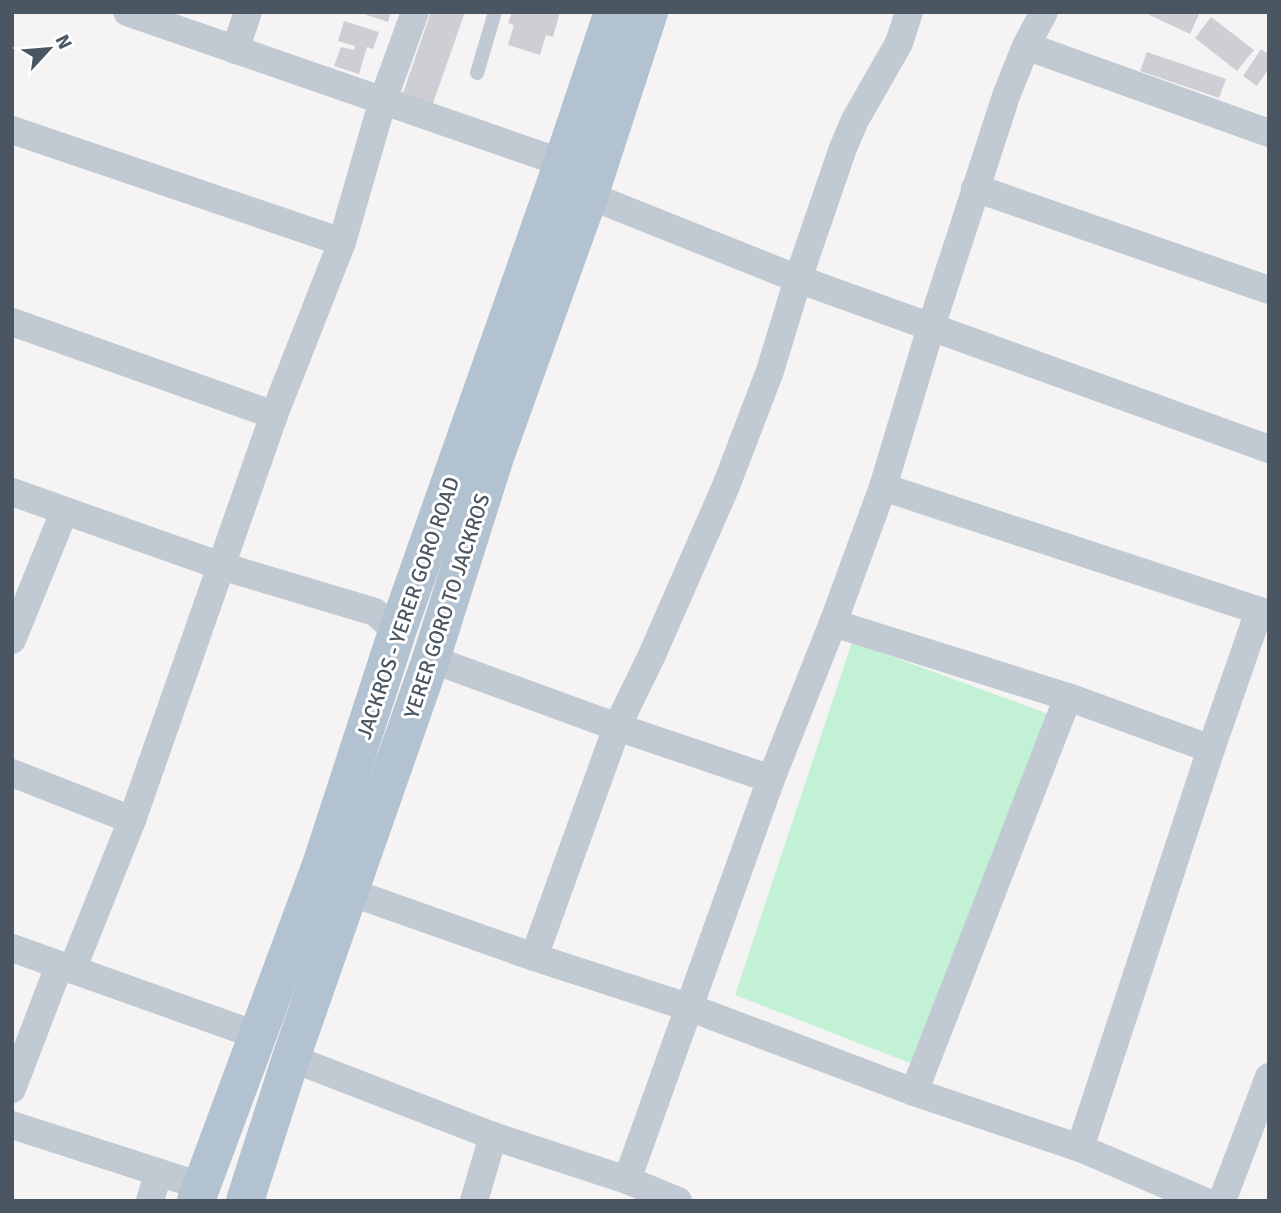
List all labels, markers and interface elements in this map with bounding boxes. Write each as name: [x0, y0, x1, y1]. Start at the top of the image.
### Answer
north arrow: [14, 14, 84, 84]
text: N: [50, 31, 77, 53]
street label: JACKROS - YERER GORO ROAD: [351, 473, 465, 743]
street label: YERER GORO TO JACKROS: [398, 490, 496, 722]

